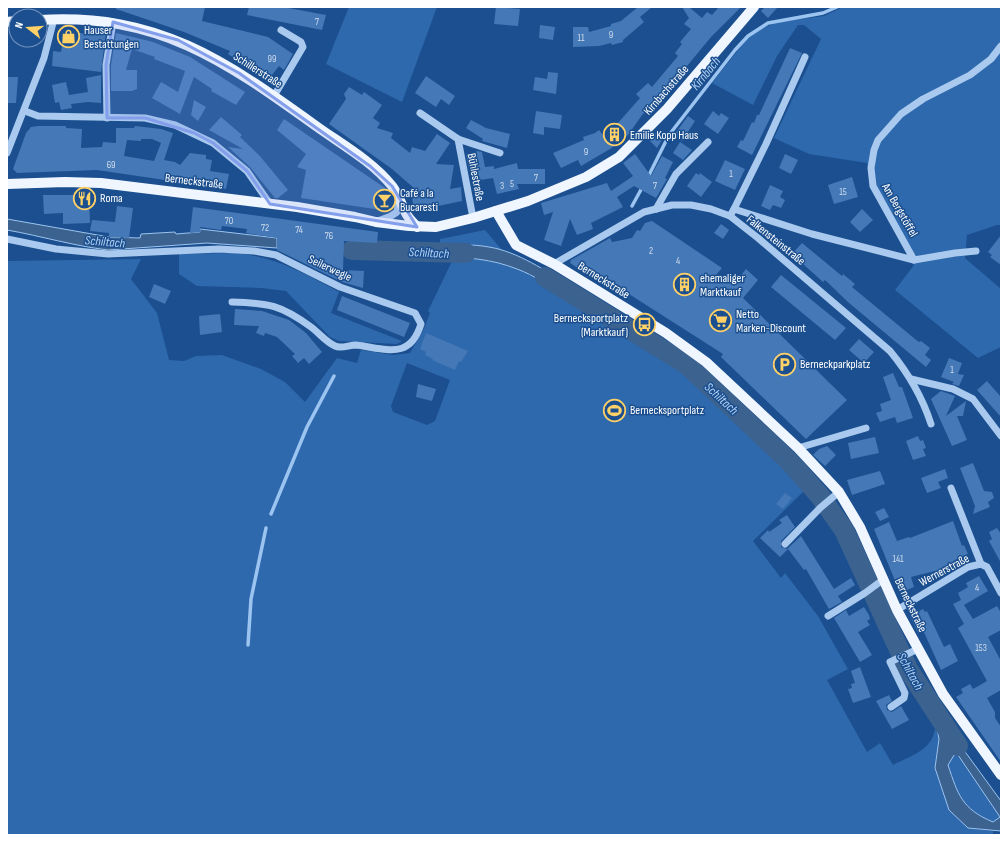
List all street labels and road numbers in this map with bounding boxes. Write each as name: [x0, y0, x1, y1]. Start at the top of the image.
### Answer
street label: Schillerstraße: [230, 49, 285, 92]
street label: Kirnbachstraße: [641, 62, 692, 118]
street label: Bühlestraße: [464, 152, 488, 202]
street label: Berneckstraße: [164, 170, 224, 193]
street label: Am Bergstöffel: [878, 180, 921, 240]
street label: Falkensteinstraße: [743, 212, 808, 269]
street label: Seilerwegle: [306, 252, 354, 285]
street label: Berneckstraße: [575, 259, 633, 302]
street label: Wernerstraße: [917, 551, 972, 590]
street label: Berneckstraße: [891, 576, 930, 635]

